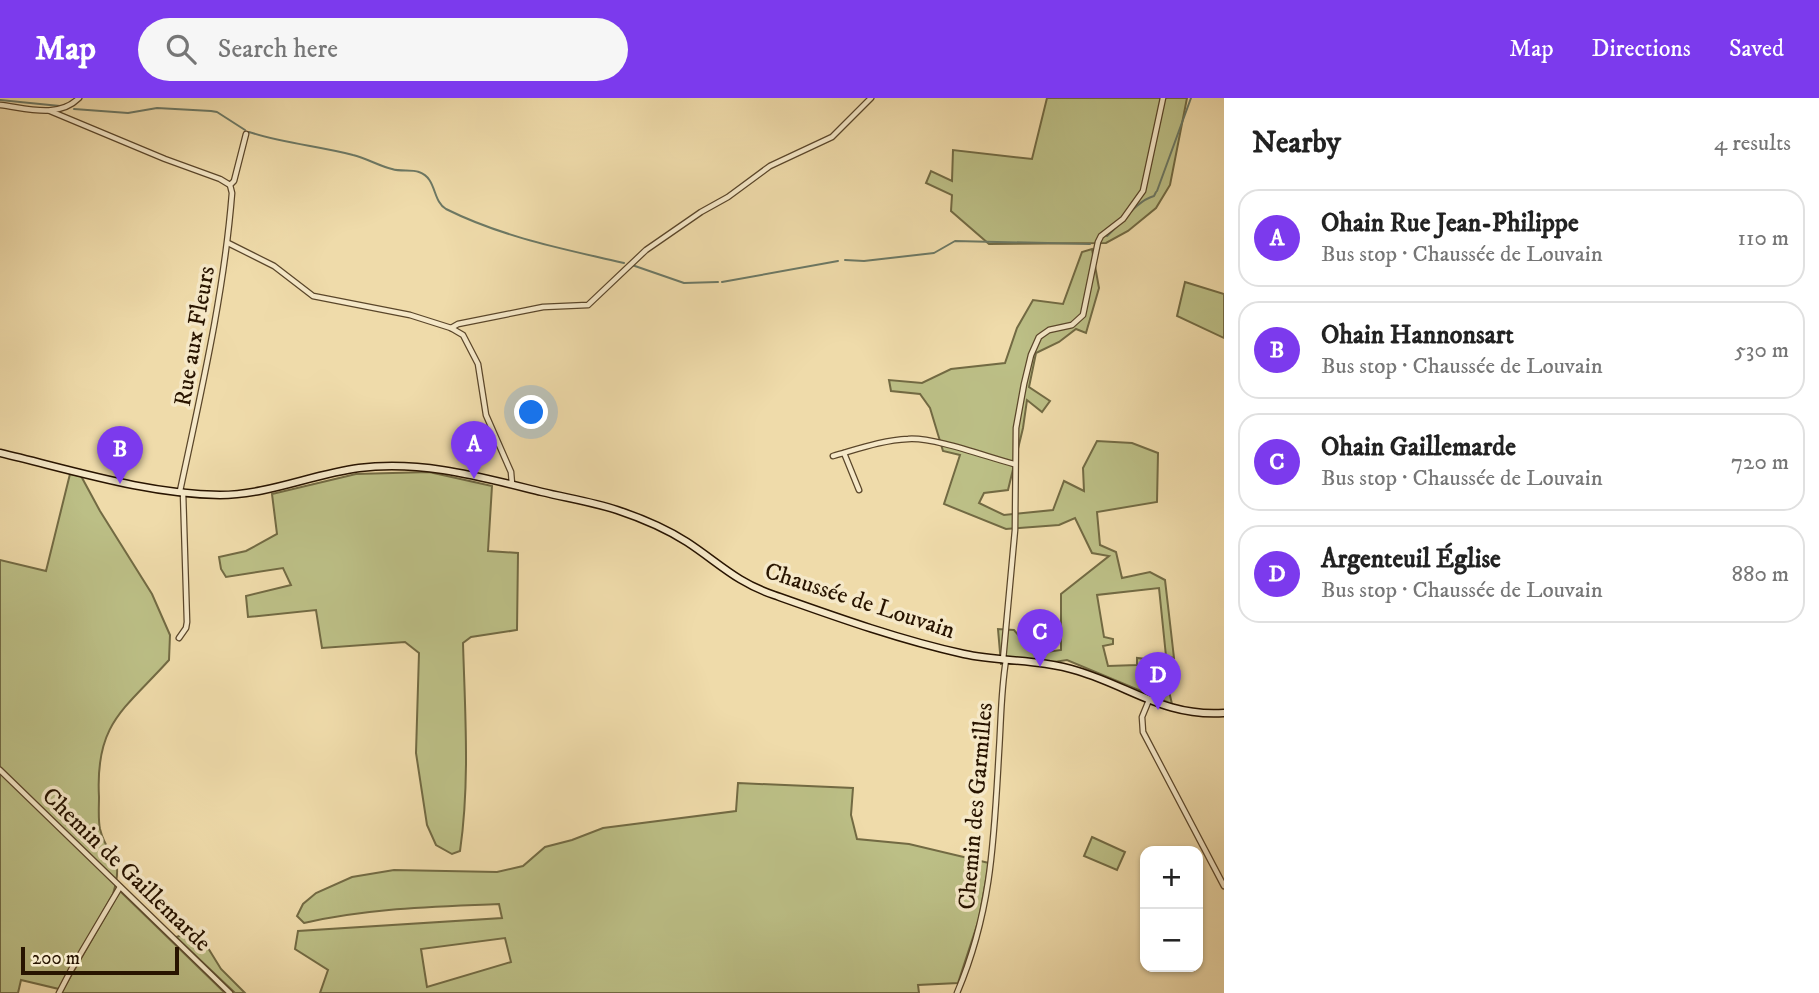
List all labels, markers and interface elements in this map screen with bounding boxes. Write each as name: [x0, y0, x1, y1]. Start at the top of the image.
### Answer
search box: [138, 18, 628, 81]
text: Map: [35, 29, 96, 70]
icon: search: [162, 30, 200, 68]
text: Search here: [218, 33, 338, 66]
text: Map: [1509, 34, 1554, 64]
text: Directions: [1592, 34, 1691, 64]
text: Saved: [1729, 34, 1784, 64]
text: Nearby: [1252, 125, 1341, 162]
text: 4 results: [1714, 129, 1791, 158]
text: Ohain Rue Jean-Philippe: [1321, 207, 1579, 240]
text: A: [1270, 224, 1284, 253]
text: 110 m: [1738, 224, 1789, 253]
text: Bus stop · Chaussée de Louvain: [1321, 240, 1603, 269]
street label: Rue aux Fleurs: [168, 264, 222, 409]
text: Ohain Hannonsart: [1321, 319, 1514, 352]
text: B: [1270, 336, 1284, 365]
text: 530 m: [1734, 336, 1789, 365]
text: Bus stop · Chaussée de Louvain: [1321, 352, 1603, 381]
your location: [514, 395, 548, 429]
pin: A: [451, 421, 497, 479]
pin: B: [97, 426, 143, 484]
text: Ohain Gaillemarde: [1321, 431, 1516, 464]
text: C: [1269, 448, 1285, 477]
text: 720 m: [1731, 448, 1789, 477]
text: Bus stop · Chaussée de Louvain: [1321, 464, 1603, 493]
text: Argenteuil Église: [1321, 543, 1501, 576]
street label: Chaussée de Louvain: [761, 556, 959, 646]
text: D: [1268, 560, 1286, 589]
text: 880 m: [1731, 560, 1789, 589]
text: Bus stop · Chaussée de Louvain: [1321, 576, 1603, 605]
pin: C: [1017, 609, 1063, 667]
pin: D: [1135, 652, 1181, 710]
street label: Chemin des Garmilles: [952, 701, 1000, 911]
street label: Chemin de Gaillemarde: [35, 781, 217, 958]
map controls: [1140, 846, 1203, 972]
button: +: [1140, 846, 1203, 909]
button: −: [1140, 909, 1203, 972]
scale bar: [21, 944, 178, 976]
text: 200 m: [32, 947, 80, 970]

